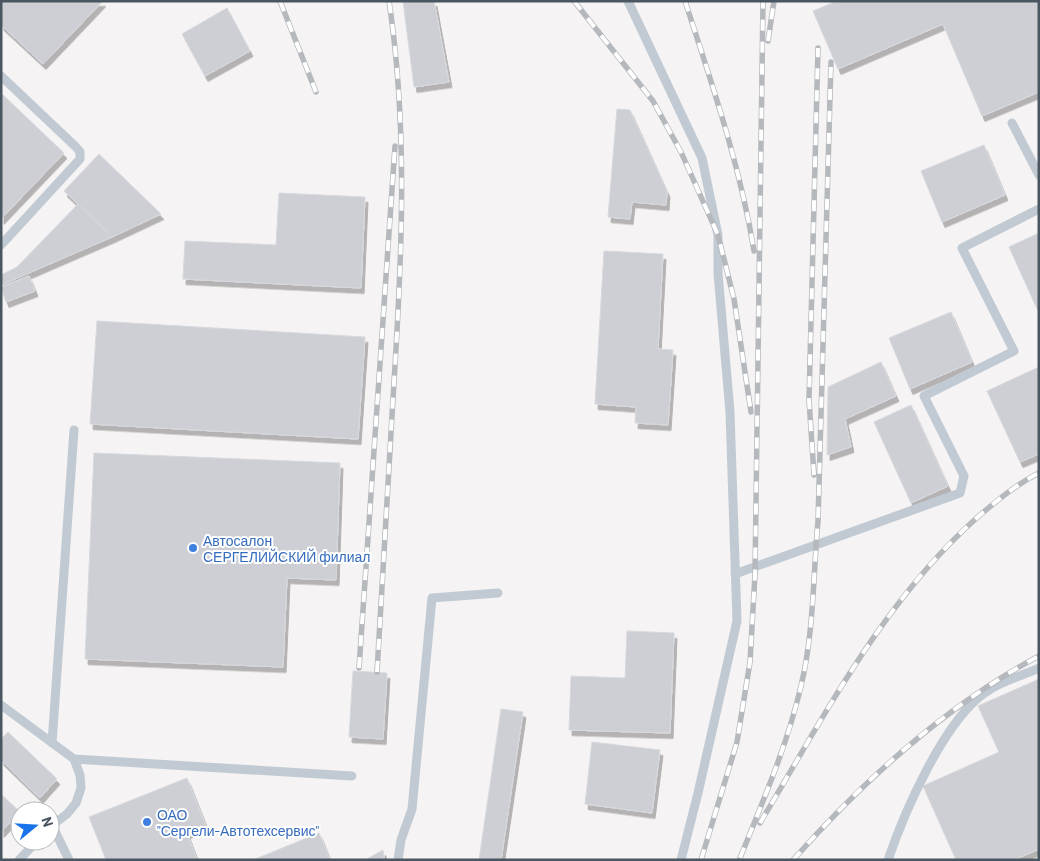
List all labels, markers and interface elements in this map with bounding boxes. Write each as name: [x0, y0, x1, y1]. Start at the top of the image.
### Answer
place label: Автосалон СЕРГЕЛИЙСКИЙ филиал: [203, 532, 371, 565]
marker: Автосалон СЕРГЕЛИЙСКИЙ филиал: [187, 542, 199, 554]
north arrow: [10, 801, 60, 851]
place label: ОАО "Сергели-Автотехсервис": [157, 806, 320, 839]
text: N: [38, 815, 57, 829]
marker: ОАО "Сергели-Автотехсервис": [141, 816, 153, 828]

